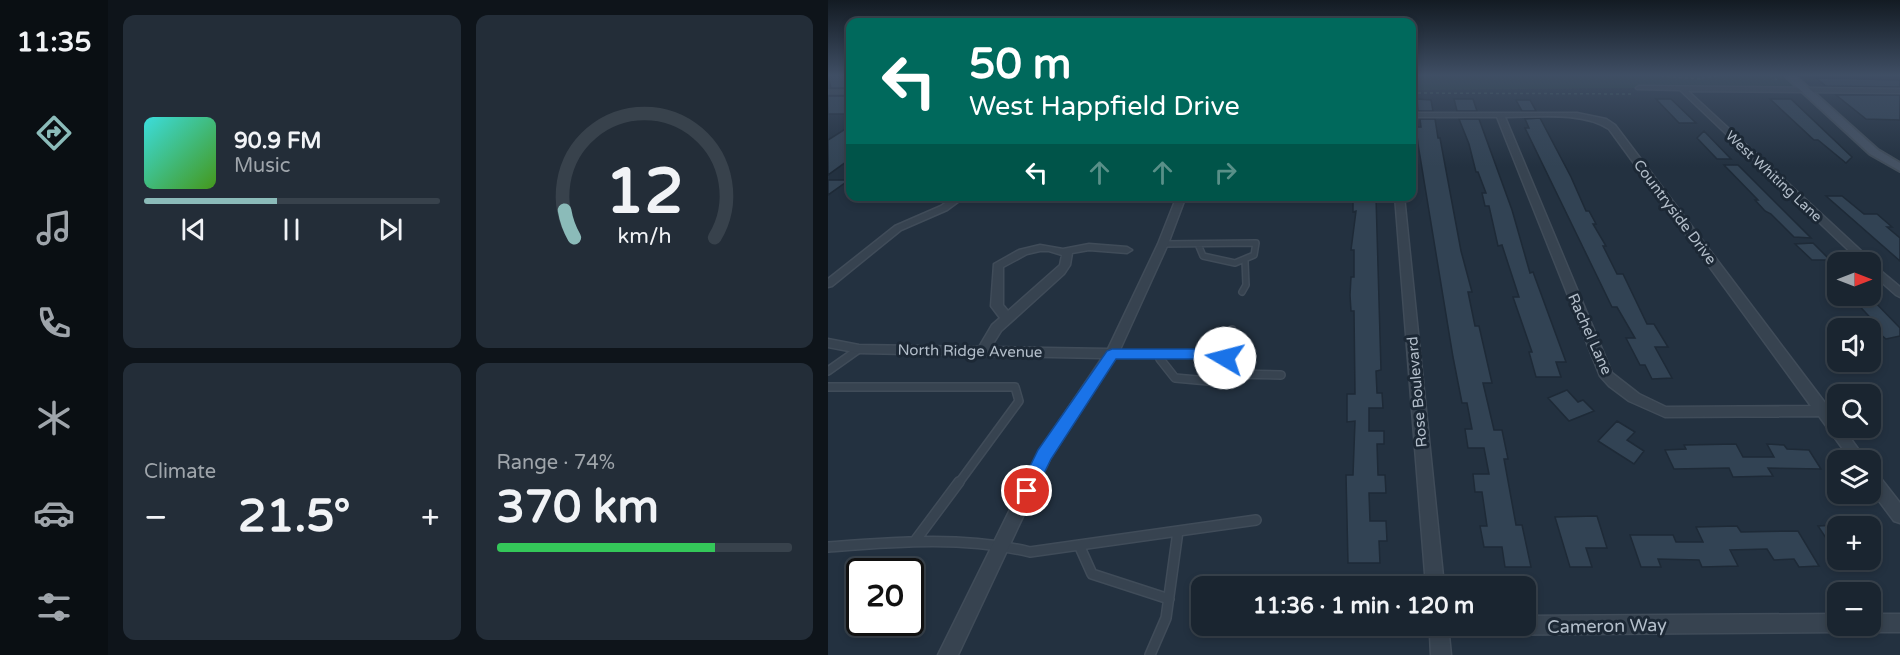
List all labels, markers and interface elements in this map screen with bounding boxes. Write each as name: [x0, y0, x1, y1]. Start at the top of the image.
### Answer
text: 11:35: [17, 26, 91, 59]
text: 50 m: [969, 39, 1071, 90]
icon: left: [870, 42, 948, 120]
text: West Happfield Drive: [969, 90, 1240, 123]
icon: directions: [33, 112, 75, 154]
street label: West Whiting Lane: [1722, 127, 1825, 225]
text: 90.9 FM: [234, 128, 322, 154]
text: Music: [234, 154, 290, 178]
text: 12: [605, 156, 683, 231]
icon: left: [1020, 156, 1053, 189]
icon: ahead: [1083, 156, 1116, 189]
icon: ahead: [1146, 156, 1179, 189]
icon: right: [1209, 156, 1242, 189]
street label: Countryside Drive: [1630, 156, 1720, 268]
icon: music: [33, 207, 75, 249]
icon: previous: [177, 213, 210, 246]
icon: pause: [275, 213, 308, 246]
icon: next: [374, 213, 407, 246]
text: km/h: [617, 224, 671, 250]
north arrow: [1827, 252, 1881, 306]
map controls: [1827, 252, 1881, 636]
street label: Rachel Lane: [1564, 291, 1616, 377]
icon: phone: [33, 302, 75, 344]
button: sound: [1827, 318, 1881, 372]
position arrow: [1193, 326, 1257, 390]
street label: Rose Boulevard: [1403, 336, 1431, 448]
street label: North Ridge Avenue: [897, 341, 1043, 361]
button: search: [1827, 384, 1881, 438]
icon: climate: [33, 397, 75, 439]
button: layers: [1827, 450, 1881, 504]
text: Range · 74%: [497, 451, 615, 475]
text: Climate: [144, 460, 216, 484]
pin: [1001, 465, 1052, 516]
icon: arrive: [1010, 474, 1043, 507]
text: 370 km: [497, 481, 659, 535]
text: 21.5°: [238, 490, 351, 544]
icon: car: [33, 492, 75, 534]
text: −: [144, 498, 168, 537]
text: +: [421, 498, 439, 537]
button: +: [1827, 516, 1881, 570]
speed limit sign: 20: [846, 558, 924, 636]
button: −: [1827, 582, 1881, 636]
icon: filters: [33, 586, 75, 628]
text: 11:36 · 1 min · 120 m: [1253, 593, 1474, 619]
street label: Cameron Way: [1547, 614, 1667, 638]

